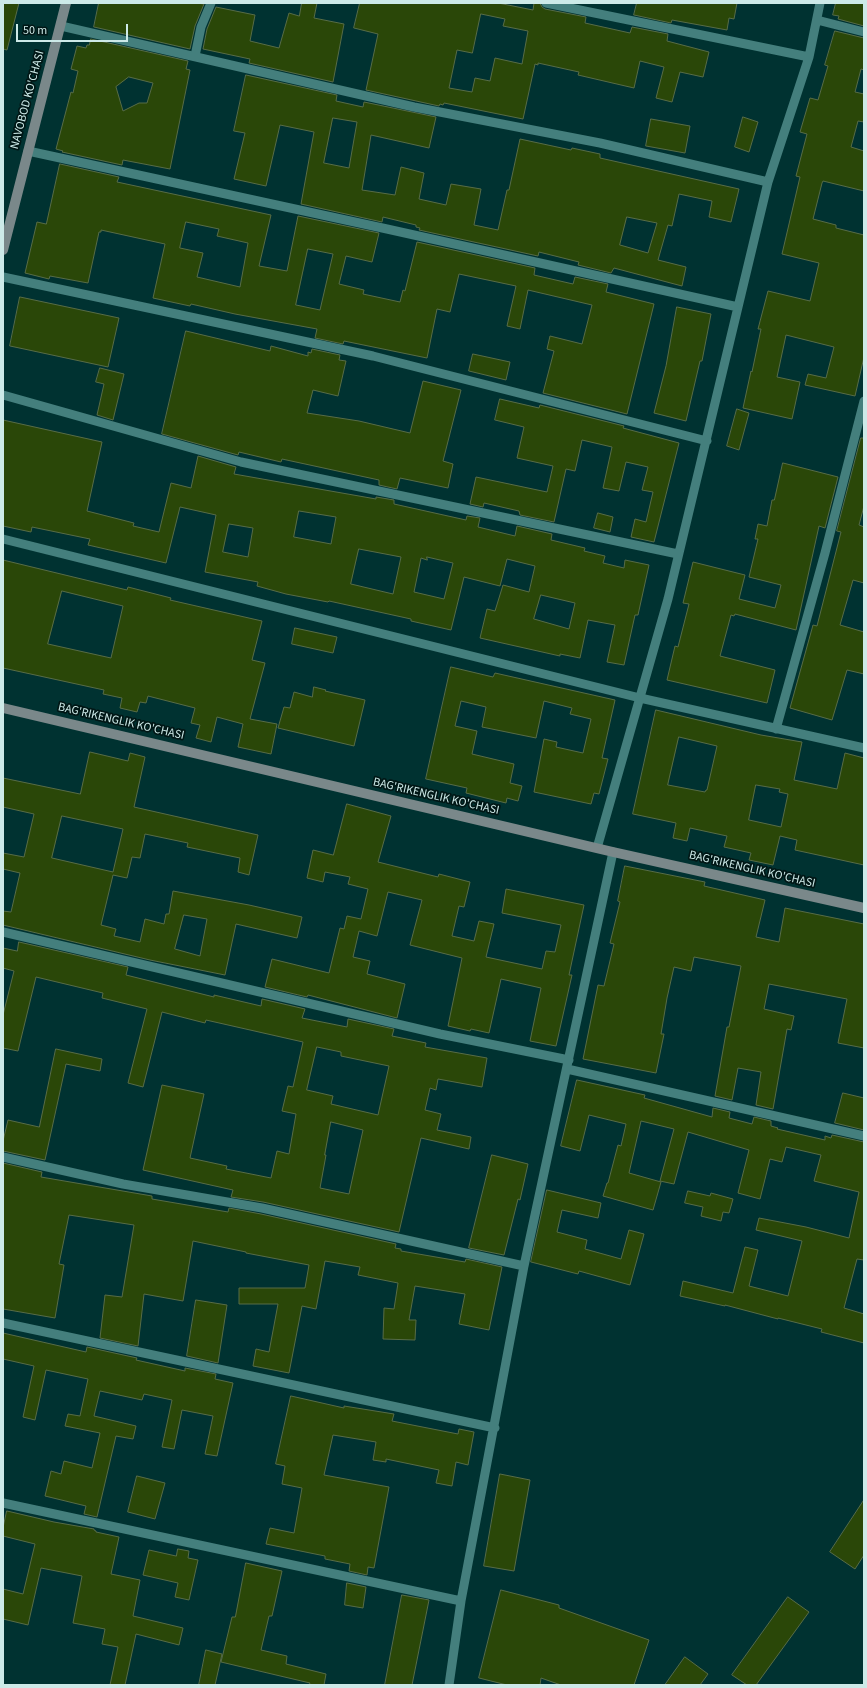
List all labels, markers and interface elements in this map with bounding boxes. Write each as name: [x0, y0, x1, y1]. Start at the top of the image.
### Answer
scale bar: [18, 16, 130, 42]
text: 50 m: [23, 22, 47, 39]
street label: NAVOBOD KO'CHASI: [8, 49, 48, 151]
street label: BAG'RIKENGLIK KO'CHASI: [57, 700, 185, 744]
street label: BAG'RIKENGLIK KO'CHASI: [372, 775, 500, 819]
street label: BAG'RIKENGLIK KO'CHASI: [688, 848, 816, 892]

